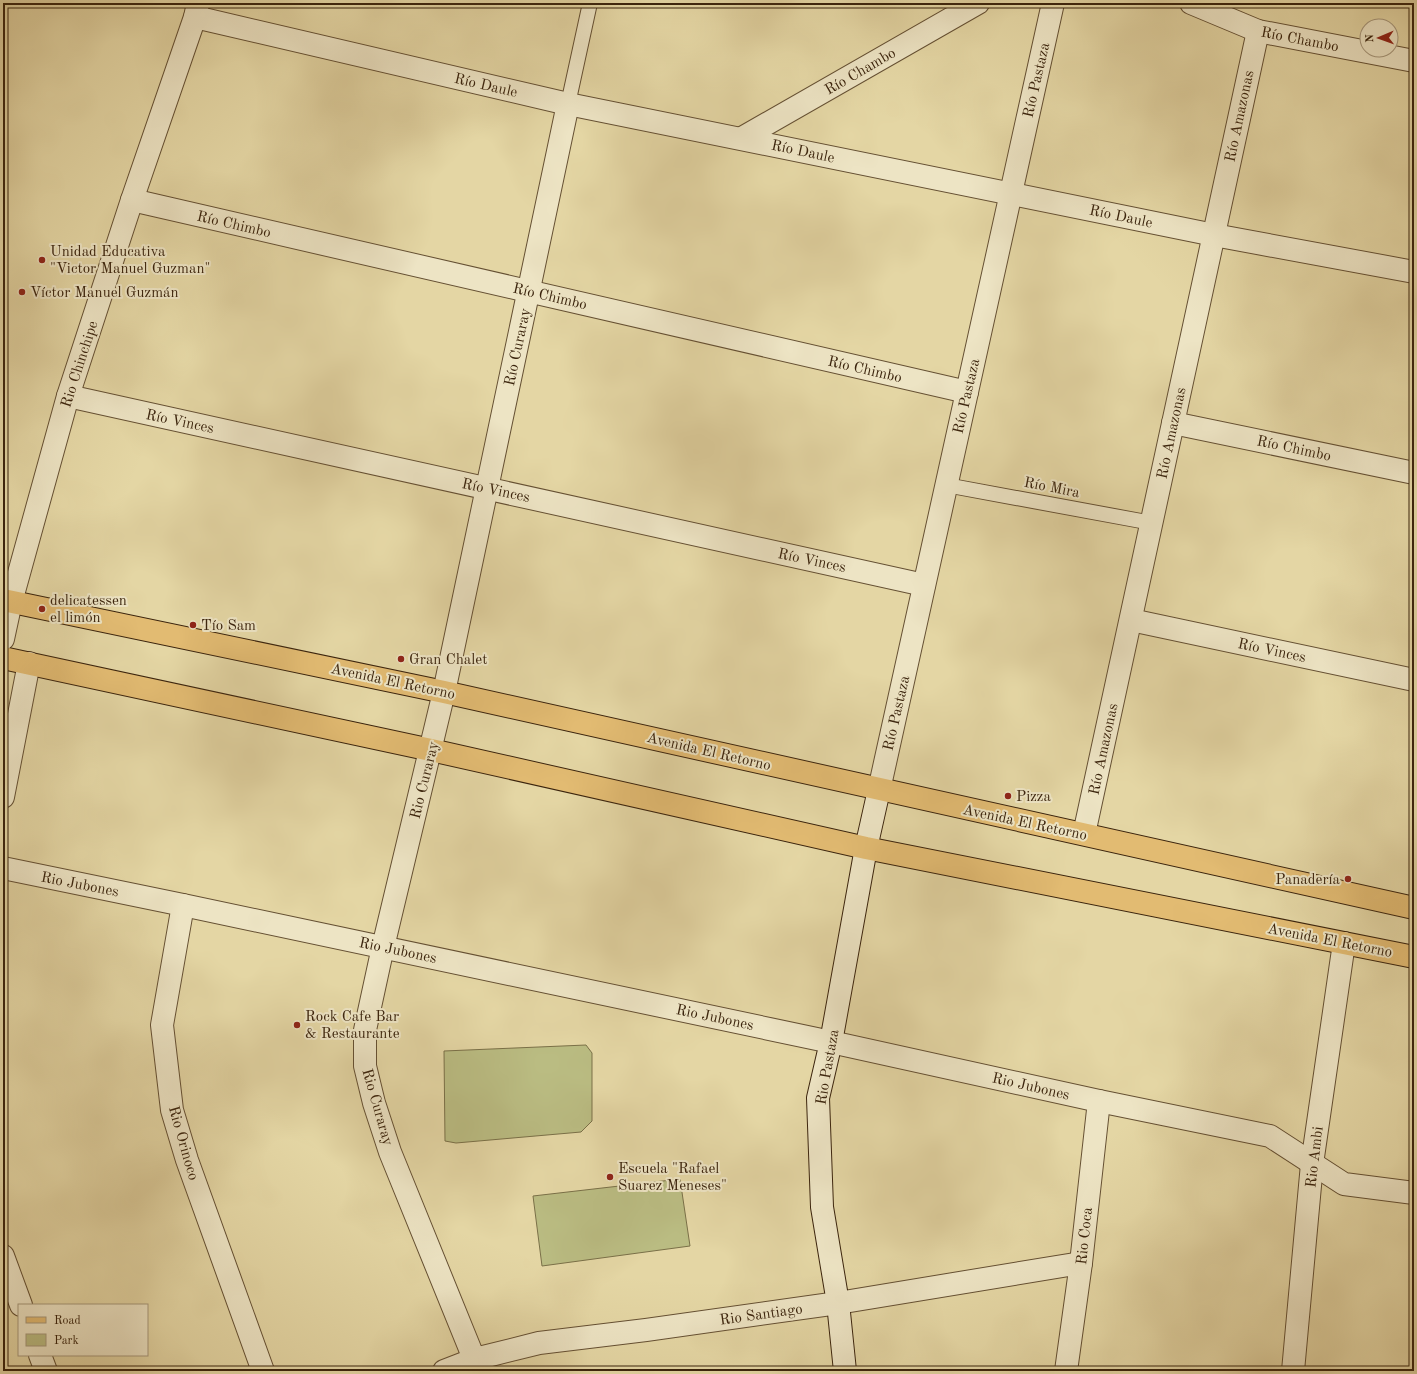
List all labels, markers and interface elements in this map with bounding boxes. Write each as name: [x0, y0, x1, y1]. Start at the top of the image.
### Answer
north arrow: [1359, 18, 1399, 58]
street label: Río Chambo: [1259, 26, 1340, 55]
text: N: [1365, 33, 1376, 43]
street label: Río Pastaza: [1022, 41, 1054, 119]
street label: Río Chambo: [823, 46, 899, 99]
street label: Río Amazonas: [1223, 69, 1258, 163]
street label: Río Daule: [453, 72, 519, 101]
street label: Río Daule: [770, 138, 836, 167]
street label: Río Daule: [1088, 203, 1154, 232]
street label: Río Chimbo: [195, 210, 272, 241]
place label: Unidad Educativa "Victor Manuel Guzman": [50, 245, 210, 277]
marker: Unidad Educativa "Victor Manuel Guzman": [37, 255, 47, 265]
street label: Río Chimbo: [511, 282, 588, 313]
place label: Víctor Manuel Guzmán: [30, 286, 179, 301]
marker: Víctor Manuel Guzmán: [17, 287, 27, 297]
street label: Río Curaray: [503, 307, 534, 388]
street label: Rio Chinchipe: [59, 319, 102, 410]
street label: Río Chimbo: [826, 355, 903, 386]
street label: Río Pastaza: [952, 357, 984, 435]
street label: Río Amazonas: [1155, 386, 1190, 480]
street label: Río Vinces: [144, 408, 215, 437]
street label: Río Chimbo: [1255, 434, 1332, 465]
street label: Río Mira: [1022, 476, 1082, 501]
street label: Río Vinces: [460, 477, 531, 506]
street label: Río Vinces: [776, 547, 847, 576]
place label: delicatessen el limón: [50, 594, 127, 626]
marker: delicatessen el limón: [37, 604, 47, 614]
place label: Tío Sam: [201, 619, 256, 634]
marker: Tío Sam: [188, 620, 198, 630]
street label: Río Vinces: [1236, 637, 1307, 666]
place label: Gran Chalet: [409, 653, 487, 668]
marker: Gran Chalet: [396, 654, 406, 664]
street label: Avenida El Retorno: [329, 662, 456, 703]
street label: Río Pastaza: [882, 674, 914, 752]
street label: Río Amazonas: [1087, 702, 1122, 796]
street label: Avenida El Retorno: [645, 731, 772, 774]
street label: Rio Curaray: [409, 740, 442, 821]
place label: Pizza: [1016, 790, 1051, 805]
marker: Pizza: [1003, 791, 1013, 801]
street label: Avenida El Retorno: [961, 803, 1088, 844]
street label: Rio Jubones: [39, 871, 120, 900]
place label: Panadería: [1275, 873, 1341, 888]
marker: Panadería: [1343, 874, 1353, 884]
street label: Avenida El Retorno: [1266, 922, 1393, 961]
street label: Rio Jubones: [357, 936, 438, 967]
street label: Rio Jubones: [674, 1003, 755, 1034]
place label: Rock Cafe Bar & Restaurante: [305, 1010, 400, 1042]
marker: Rock Cafe Bar & Restaurante: [292, 1020, 302, 1030]
street label: Rio Pastaza: [814, 1028, 843, 1106]
street label: Rio Curaray: [358, 1067, 395, 1148]
street label: Rio Jubones: [990, 1071, 1071, 1104]
street label: Rio Orinoco: [165, 1105, 200, 1182]
street label: Rio Ambi: [1304, 1126, 1327, 1189]
place label: Escuela "Rafael Suarez Meneses": [618, 1162, 727, 1194]
marker: Escuela "Rafael Suarez Meneses": [605, 1172, 615, 1182]
street label: Rio Coca: [1075, 1206, 1096, 1266]
street label: Rio Santiago: [719, 1302, 804, 1329]
legend: [18, 1304, 148, 1356]
text: Road: [54, 1315, 81, 1327]
text: Park: [54, 1335, 79, 1347]

